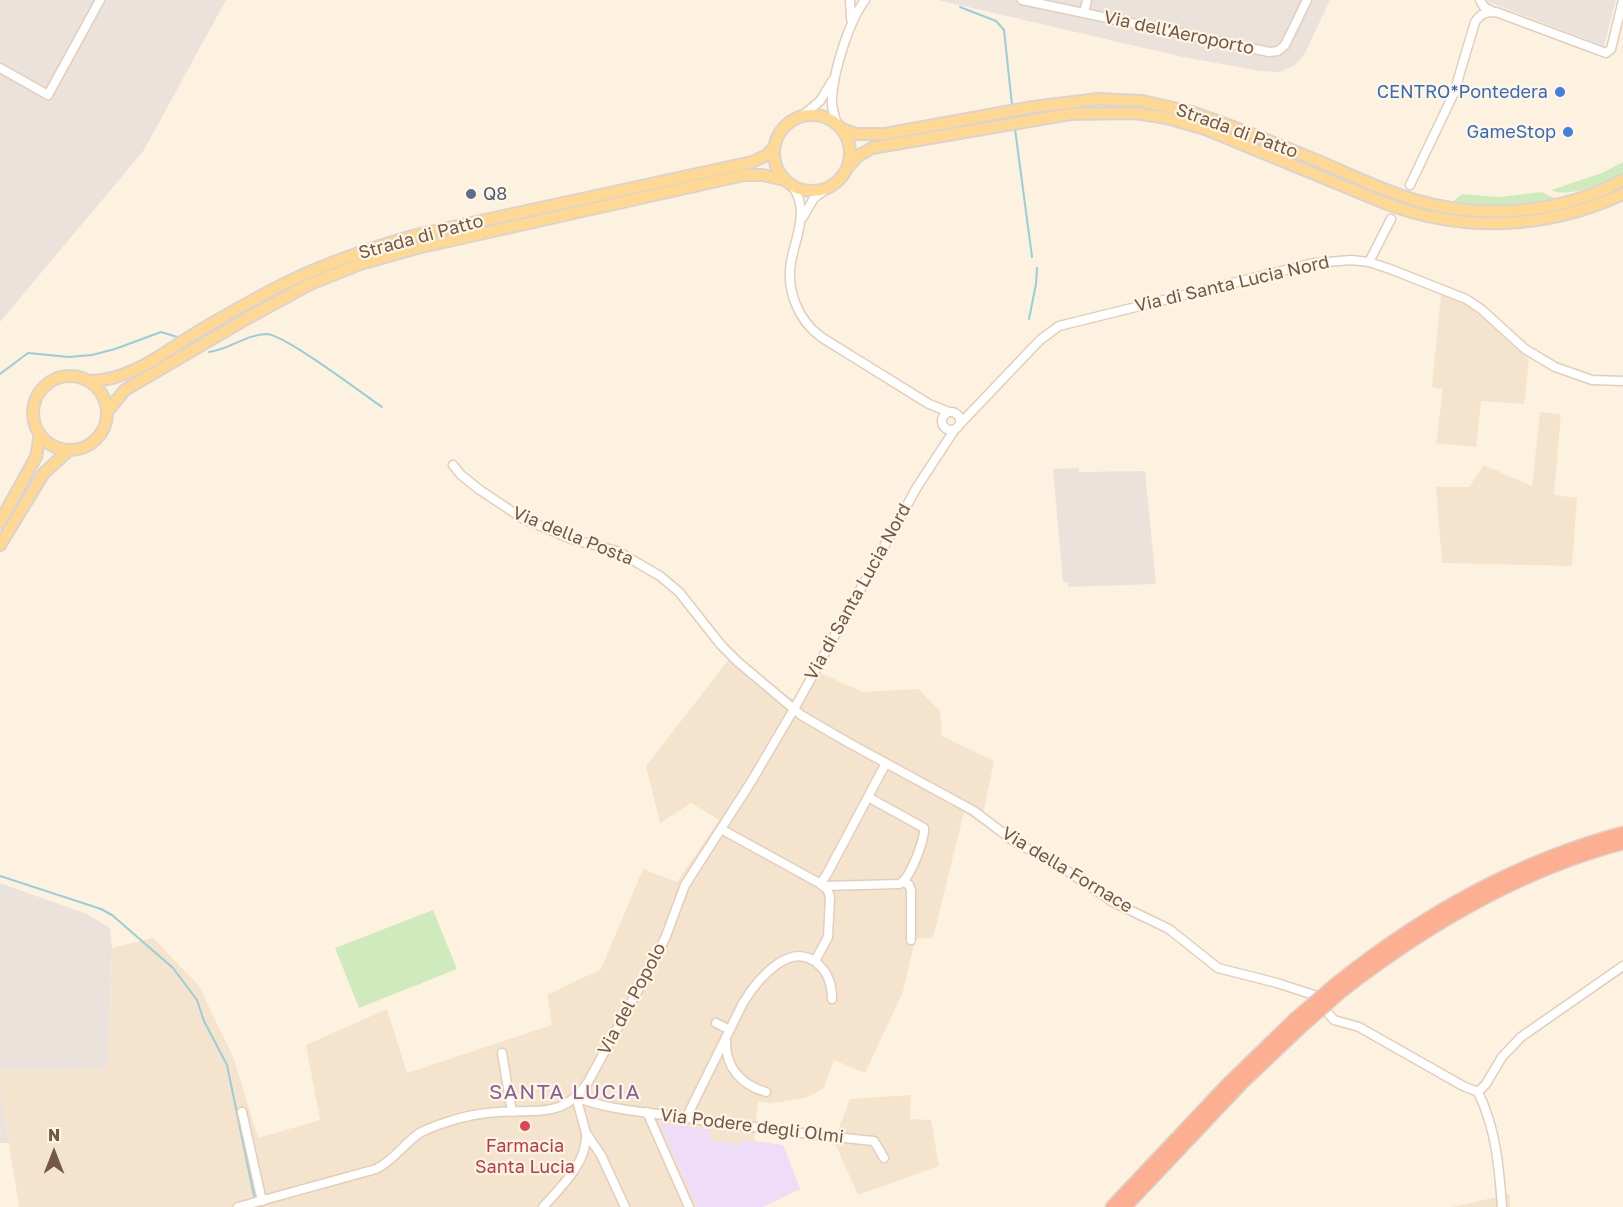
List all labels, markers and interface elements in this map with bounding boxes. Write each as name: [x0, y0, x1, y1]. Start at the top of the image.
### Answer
street label: Via dell'Aeroporto: [1102, 6, 1256, 60]
place label: CENTRO*Pontedera: [1377, 81, 1548, 103]
marker: CENTRO*Pontedera: [1553, 85, 1567, 99]
street label: Strada di Patto: [1173, 99, 1301, 163]
place label: GameStop: [1467, 121, 1556, 143]
marker: GameStop: [1561, 125, 1575, 139]
place label: Q8: [483, 183, 507, 205]
marker: Q8: [464, 187, 478, 201]
street label: Strada di Patto: [356, 210, 486, 264]
street label: Via di Santa Lucia Nord: [1133, 251, 1331, 317]
street label: Via di Santa Lucia Nord: [800, 500, 916, 684]
street label: Via della Posta: [509, 502, 637, 570]
street label: Via della Fornace: [998, 822, 1136, 918]
street label: Via del Popolo: [593, 939, 671, 1059]
district label: SANTA LUCIA: [489, 1079, 641, 1105]
street label: Via Podere degli Olmi: [659, 1104, 845, 1148]
marker: Farmacia Santa Lucia: [518, 1119, 532, 1133]
north arrow: [24, 1123, 84, 1183]
text: N: [48, 1125, 60, 1145]
place label: Farmacia Santa Lucia: [475, 1135, 575, 1178]

